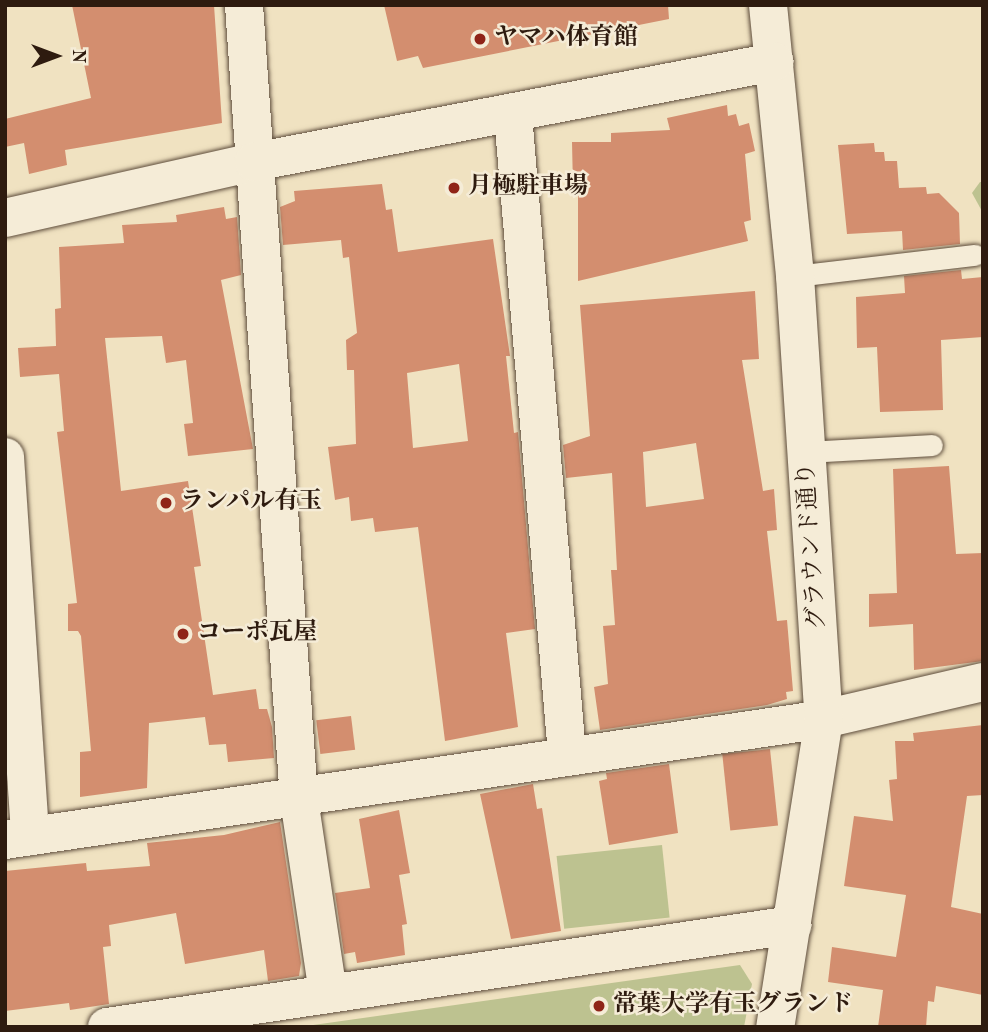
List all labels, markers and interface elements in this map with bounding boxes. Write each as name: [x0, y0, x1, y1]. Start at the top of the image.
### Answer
north arrow: [21, 21, 91, 91]
place label: ヤマハ体育館: [494, 25, 638, 53]
marker: ヤマハ体育館: [472, 31, 488, 47]
text: N: [68, 49, 87, 63]
place label: 月極駐車場: [468, 174, 588, 202]
marker: 月極駐車場: [446, 180, 462, 196]
street label: グラウンド通り: [793, 461, 833, 631]
place label: ランパル有玉: [180, 489, 324, 517]
marker: ランパル有玉: [158, 495, 174, 511]
place label: コーポ瓦屋: [197, 620, 317, 648]
marker: コーポ瓦屋: [175, 626, 191, 642]
place label: 常葉大学有玉グランド: [613, 992, 853, 1020]
marker: 常葉大学有玉グランド: [591, 998, 607, 1014]

